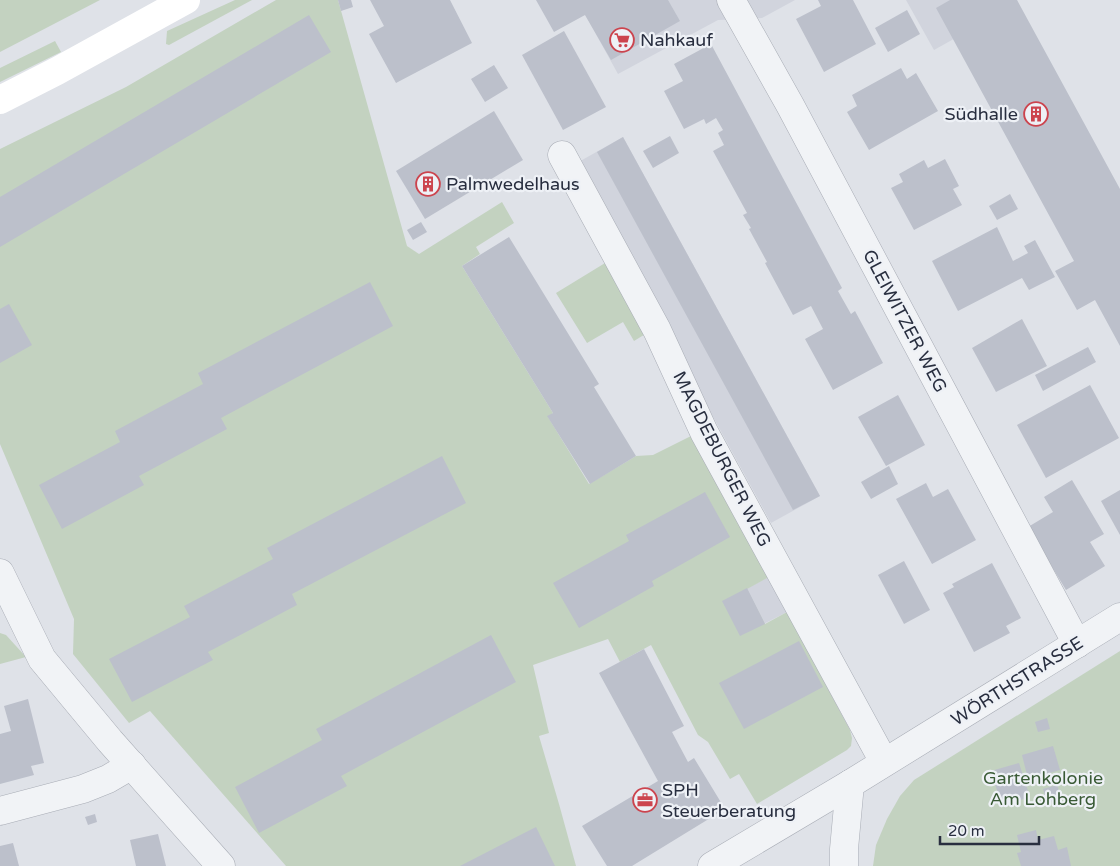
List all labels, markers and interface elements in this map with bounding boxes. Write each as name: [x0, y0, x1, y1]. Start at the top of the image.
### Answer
supermarket icon: Nahkauf: [609, 27, 635, 53]
place label: Nahkauf: [640, 29, 713, 51]
building icon: Südhalle: [1023, 101, 1049, 127]
place label: Südhalle: [945, 103, 1018, 125]
building icon: Palmwedelhaus: [415, 171, 441, 197]
place label: Palmwedelhaus: [446, 173, 580, 195]
street label: GLEIWITZER WEG: [858, 246, 952, 396]
street label: MAGDEBURGER WEG: [668, 368, 776, 550]
street label: WÖRTHSTRASSE: [947, 632, 1087, 730]
park label: Gartenkolonie Am Lohberg: [983, 767, 1103, 810]
place label: SPH Steuerberatung: [662, 779, 796, 822]
office icon: SPH Steuerberatung: [632, 787, 658, 813]
scale bar: [940, 814, 1039, 846]
text: 20 m: [948, 822, 985, 840]

